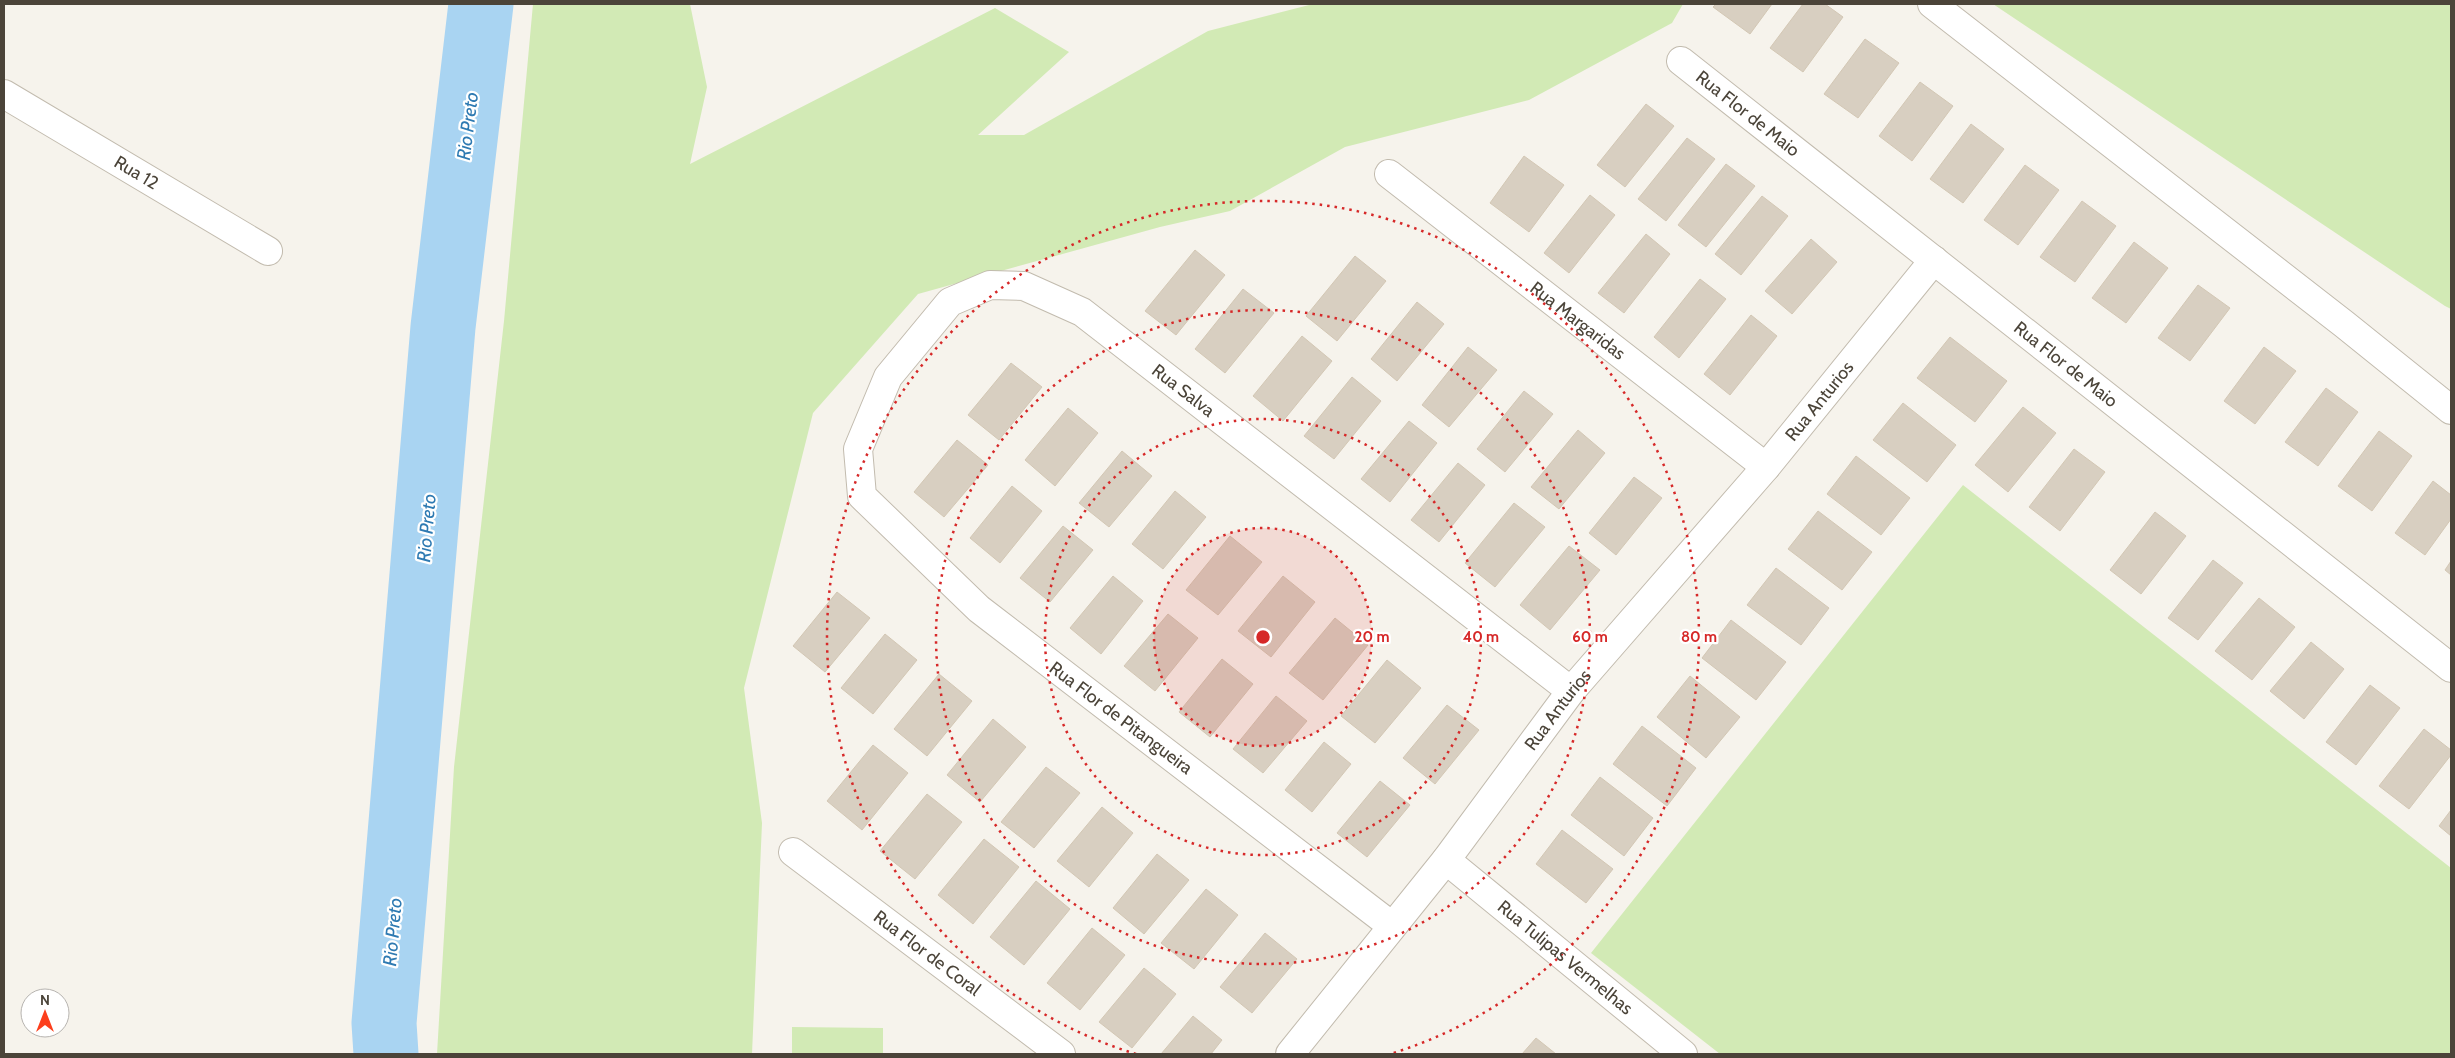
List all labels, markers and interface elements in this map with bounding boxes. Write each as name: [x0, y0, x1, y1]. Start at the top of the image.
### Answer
street label: Rua Flor de Maio: [1691, 66, 1804, 161]
water label: Rio Preto: [452, 91, 483, 161]
street label: Rua 12: [110, 151, 163, 194]
street label: Rua Margaridas: [1526, 277, 1630, 365]
street label: Rua Flor de Maio: [2009, 317, 2122, 412]
street label: Rua Anturios: [1781, 357, 1858, 445]
street label: Rua Salva: [1148, 359, 1219, 422]
water label: Rio Preto: [412, 493, 441, 563]
centre of rings: [1254, 628, 1272, 646]
text: 20 m: [1355, 628, 1389, 646]
text: 40 m: [1463, 628, 1499, 646]
text: 60 m: [1572, 628, 1608, 646]
text: 80 m: [1681, 628, 1717, 646]
street label: Rua Flor de Pitangueira: [1045, 657, 1197, 779]
street label: Rua Anturios: [1520, 665, 1596, 755]
street label: Rua Tulipas Vermelhas: [1493, 896, 1637, 1019]
water label: Rio Preto: [378, 897, 407, 967]
street label: Rua Flor de Coral: [869, 906, 986, 1001]
north arrow: [20, 988, 70, 1038]
text: N: [40, 991, 50, 1009]

